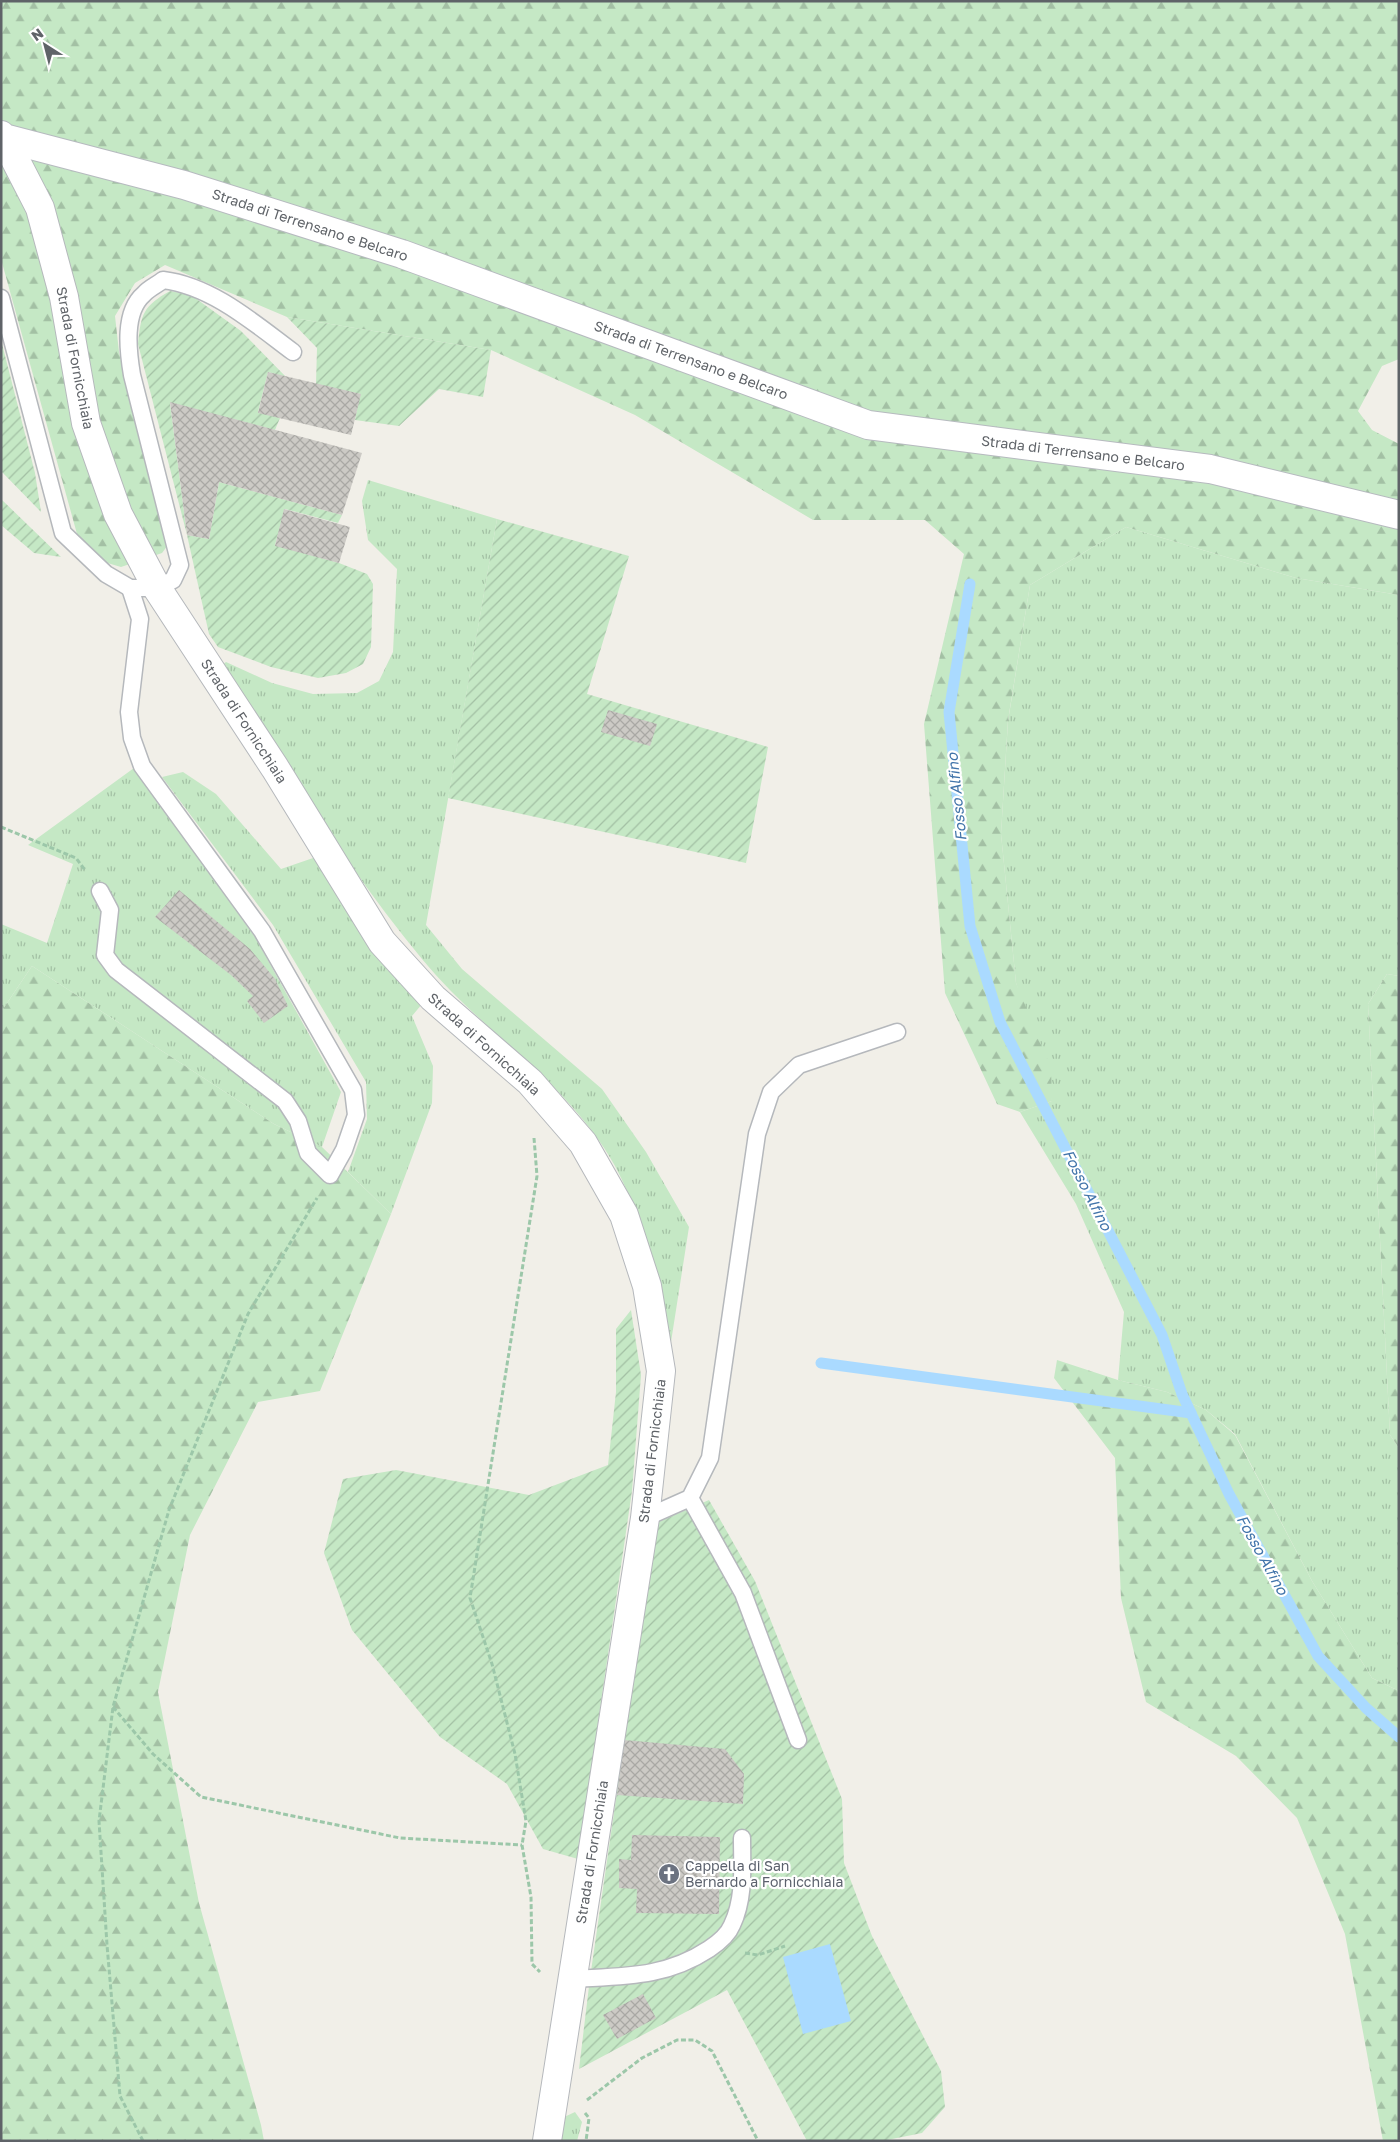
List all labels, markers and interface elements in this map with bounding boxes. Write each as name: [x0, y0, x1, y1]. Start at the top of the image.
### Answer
north arrow: [20, 20, 70, 70]
text: N: [28, 24, 46, 44]
street label: Strada di Terrensano e Belcaro: [210, 185, 410, 264]
street label: Strada di Fornicchiaia: [53, 285, 98, 431]
street label: Strada di Terrensano e Belcaro: [592, 316, 790, 403]
street label: Strada di Terrensano e Belcaro: [980, 432, 1186, 473]
street label: Strada di Fornicchiaia: [198, 655, 291, 786]
water label: Fosso Alfino: [942, 751, 970, 842]
street label: Strada di Fornicchiaia: [425, 989, 544, 1098]
water label: Fosso Alfino: [1060, 1146, 1116, 1234]
street label: Strada di Fornicchiaia: [634, 1378, 669, 1524]
water label: Fosso Alfino: [1234, 1511, 1293, 1598]
street label: Strada di Fornicchiaia: [572, 1779, 611, 1925]
place label: Cappella di San Bernardo a Fornicchiaia: [685, 1857, 843, 1890]
church icon: Cappella di San Bernardo a Fornicchiaia: [657, 1862, 681, 1886]

